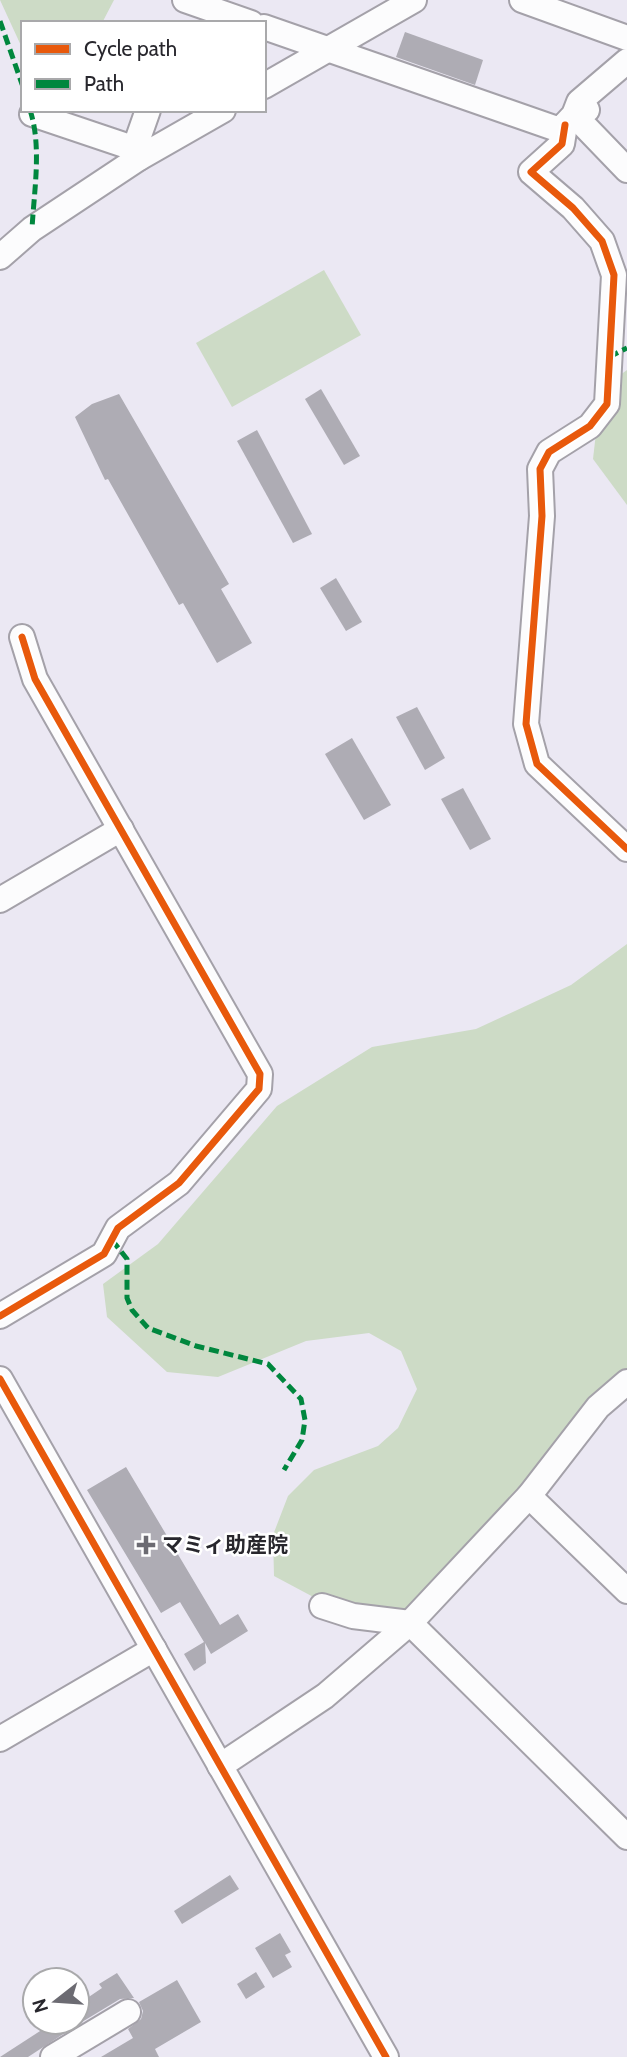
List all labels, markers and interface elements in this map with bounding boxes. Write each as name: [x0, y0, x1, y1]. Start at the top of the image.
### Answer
legend: [21, 21, 266, 112]
text: Cycle path: [84, 36, 177, 61]
text: Path: [84, 71, 124, 96]
place label: マミィ助産院: [162, 1532, 288, 1557]
marker: マミィ助産院: [136, 1535, 156, 1555]
north arrow: [21, 1966, 91, 2036]
text: N: [27, 1996, 53, 2016]

